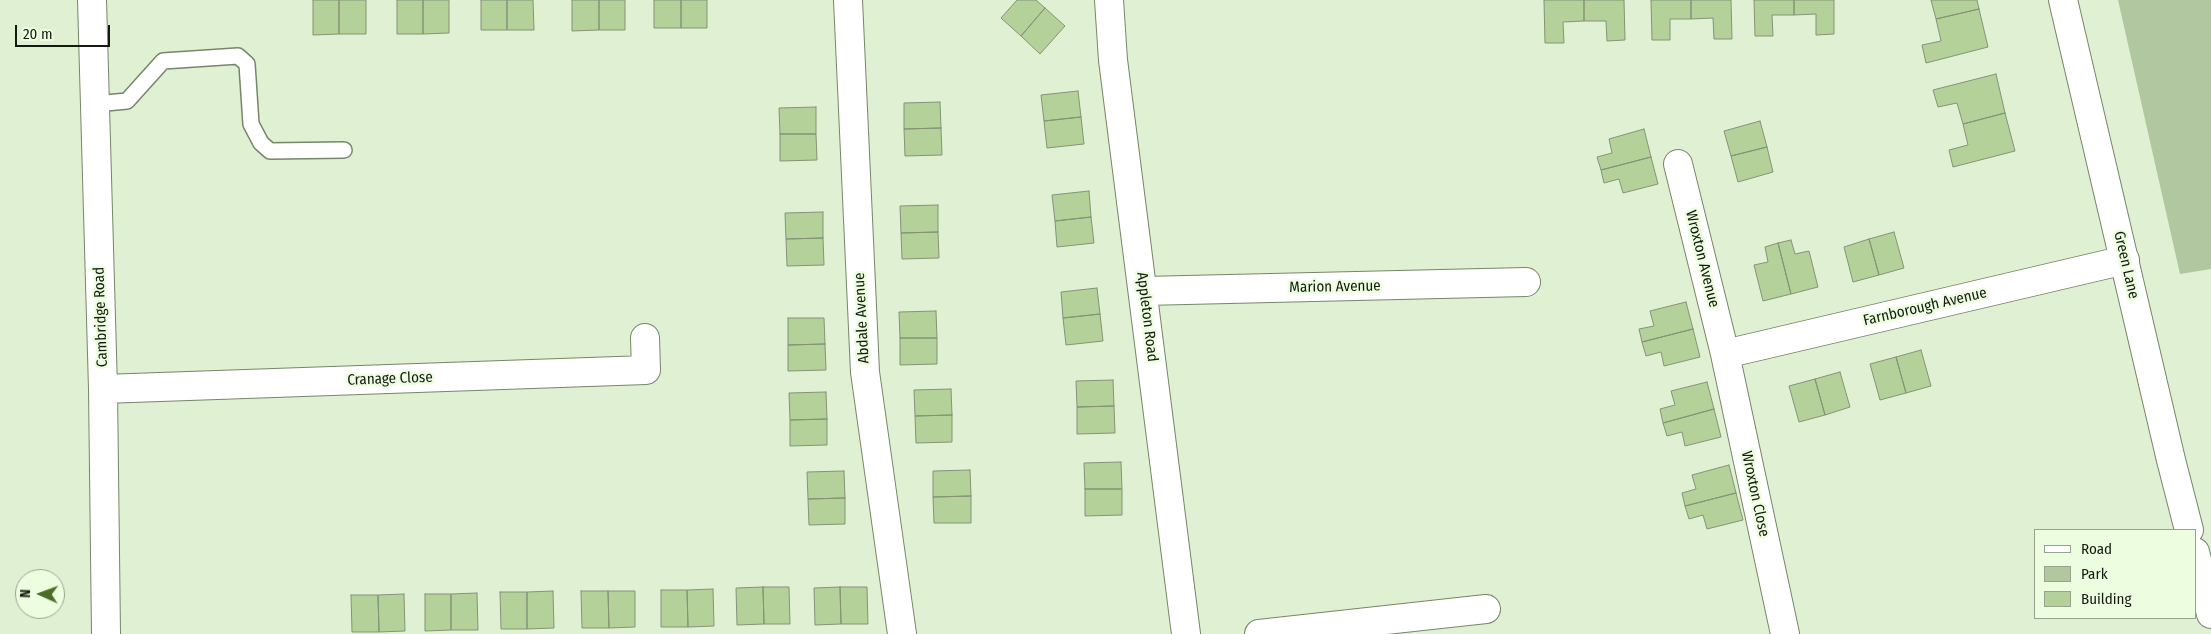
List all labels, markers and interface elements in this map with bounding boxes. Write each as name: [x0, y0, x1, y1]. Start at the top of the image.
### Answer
scale bar: [18, 15, 112, 47]
text: 20 m: [23, 25, 53, 43]
street label: Wroxton Avenue: [1681, 209, 1723, 309]
street label: Green Lane: [2109, 229, 2143, 301]
street label: Cambridge Road: [90, 267, 112, 367]
street label: Appleton Road: [1133, 271, 1161, 363]
street label: Abdale Avenue: [851, 272, 873, 364]
street label: Marion Avenue: [1289, 277, 1381, 297]
street label: Farnborough Avenue: [1862, 284, 1988, 330]
street label: Cranage Close: [347, 369, 433, 389]
street label: Wroxton Close: [1737, 449, 1773, 539]
legend: [2034, 529, 2196, 619]
text: Road: [2081, 540, 2112, 558]
text: Park: [2081, 565, 2108, 583]
north arrow: [15, 569, 65, 619]
text: N: [17, 589, 34, 598]
text: Building: [2081, 590, 2132, 608]

